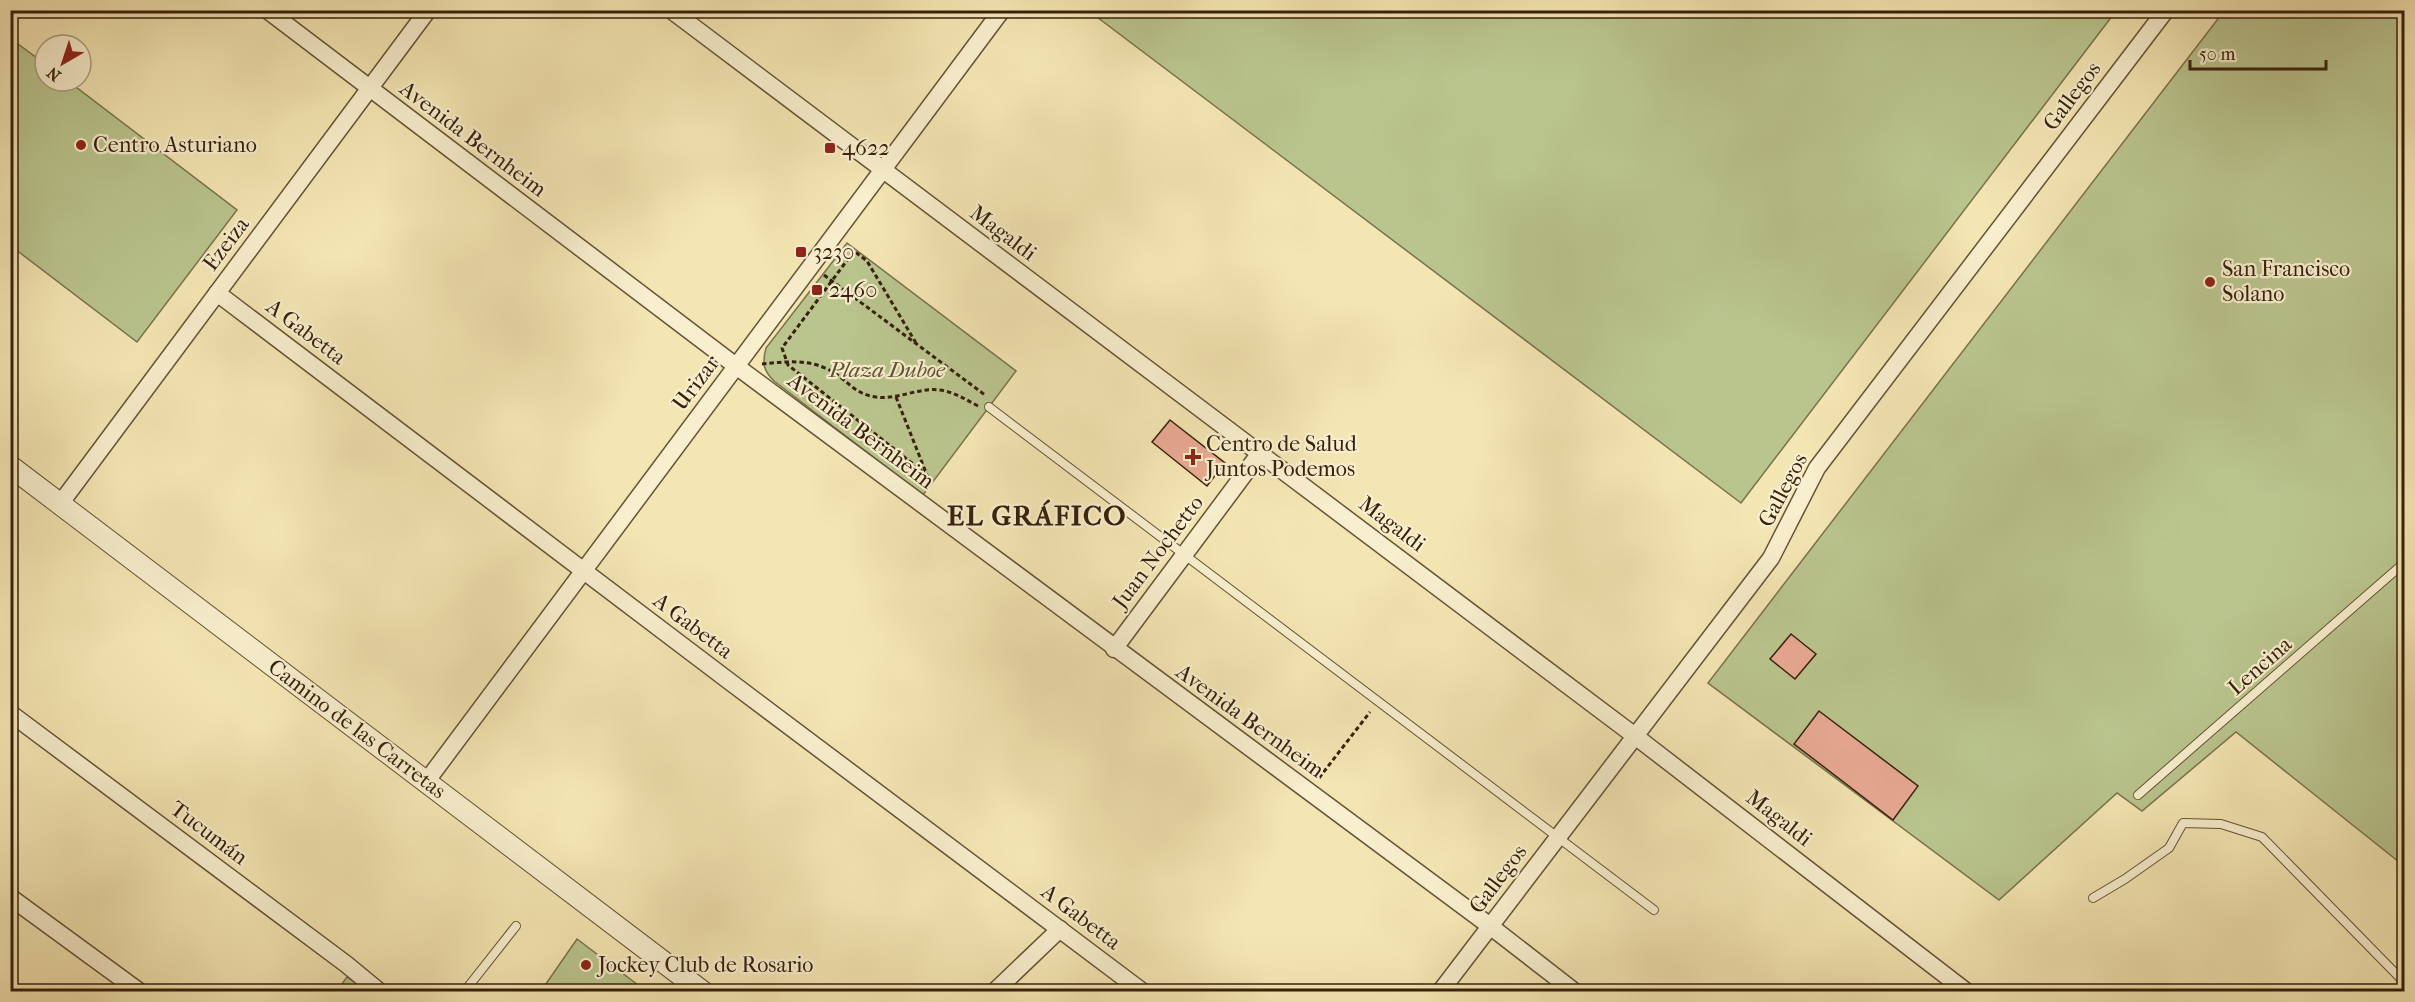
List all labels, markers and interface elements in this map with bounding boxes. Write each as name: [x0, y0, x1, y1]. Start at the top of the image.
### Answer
north arrow: [33, 33, 93, 93]
scale bar: [2190, 33, 2326, 71]
text: 50 m: [2199, 44, 2236, 65]
street label: Gallegos: [2038, 56, 2106, 136]
text: N: [43, 63, 65, 85]
street label: Avenida Bernheim: [394, 75, 552, 203]
place label: Centro Asturiano: [93, 132, 257, 158]
place label: 4622: [842, 135, 890, 161]
marker: Centro Asturiano: [74, 138, 88, 152]
marker: 4622: [823, 141, 837, 155]
street label: Magaldi: [965, 200, 1042, 267]
street label: Ezeiza: [197, 211, 255, 276]
place label: 3230: [813, 239, 855, 265]
marker: 3230: [794, 245, 808, 259]
place label: San Francisco Solano: [2222, 256, 2350, 307]
marker: San Francisco Solano: [2203, 275, 2217, 289]
place label: 2460: [829, 277, 877, 303]
marker: 2460: [810, 283, 824, 297]
street label: A Gabetta: [260, 293, 352, 371]
street label: Urizar: [667, 350, 725, 416]
park label: Plaza Duboe: [828, 357, 946, 383]
street label: Avenida Bernheim: [782, 367, 940, 495]
place label: Centro de Salud Juntos Podemos: [1204, 431, 1358, 482]
marker: Centro de Salud Juntos Podemos: [1184, 448, 1202, 466]
street label: Gallegos: [1753, 449, 1813, 531]
street label: Juan Nochetto: [1106, 490, 1209, 615]
street label: Magaldi: [1354, 491, 1431, 558]
district label: EL GRÁFICO: [947, 499, 1127, 532]
street label: A Gabetta: [647, 587, 739, 665]
street label: Lencina: [2223, 631, 2298, 701]
street label: Camino de las Carretas: [263, 654, 451, 804]
street label: Avenida Bernheim: [1170, 658, 1330, 784]
street label: Magaldi: [1741, 784, 1818, 852]
street label: Tucumán: [165, 796, 253, 871]
street label: Gallegos: [1464, 839, 1532, 919]
street label: A Gabetta: [1035, 878, 1127, 956]
place label: Jockey Club de Rosario: [596, 952, 813, 978]
marker: Jockey Club de Rosario: [579, 958, 593, 972]

